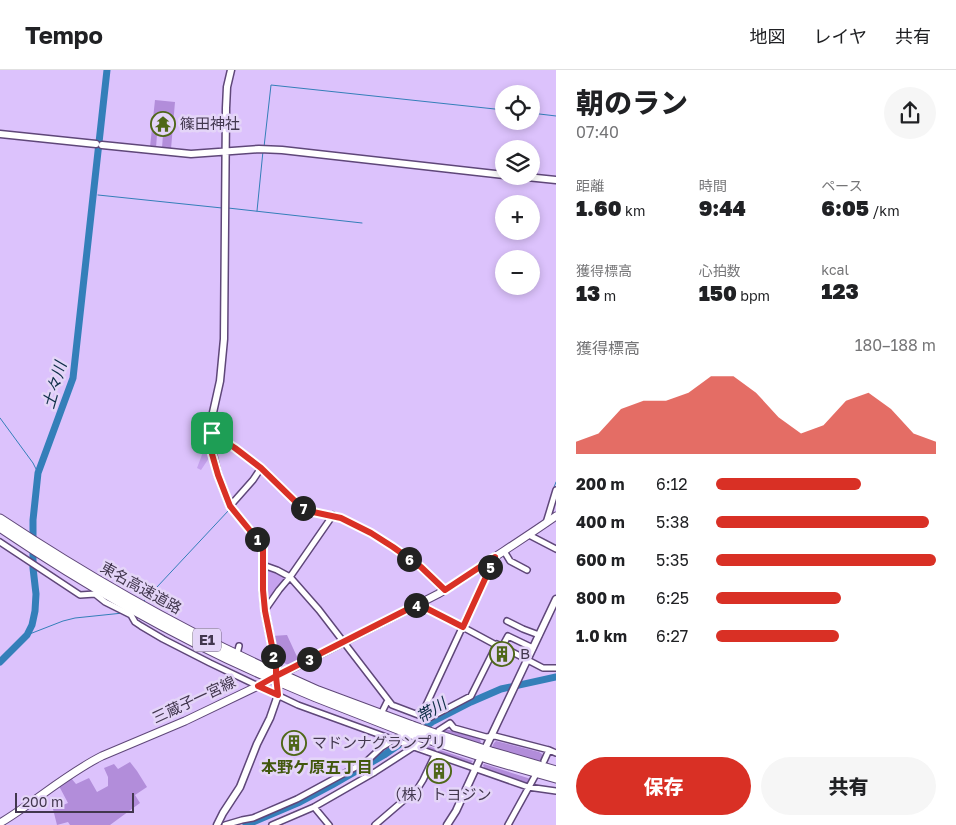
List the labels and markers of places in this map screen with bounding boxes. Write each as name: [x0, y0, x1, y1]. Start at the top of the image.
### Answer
temple icon: 篠田神社: [150, 111, 176, 137]
place label: 篠田神社: [180, 114, 240, 132]
pin: [191, 412, 233, 454]
pin: 7: [290, 496, 316, 520]
pin: 1: [244, 526, 270, 552]
pin: 6: [396, 546, 422, 572]
pin: 5: [478, 554, 502, 580]
pin: 4: [404, 592, 428, 618]
building icon: B: [489, 641, 515, 667]
pin: 2: [260, 644, 286, 668]
place label: B: [520, 644, 530, 662]
pin: 3: [296, 646, 322, 672]
building icon: マドンナグランプリ: [281, 730, 307, 756]
place label: マドンナグランプリ: [312, 733, 447, 751]
building icon: （株）トヨジン: [426, 758, 452, 784]
place label: （株）トヨジン: [386, 785, 492, 803]

